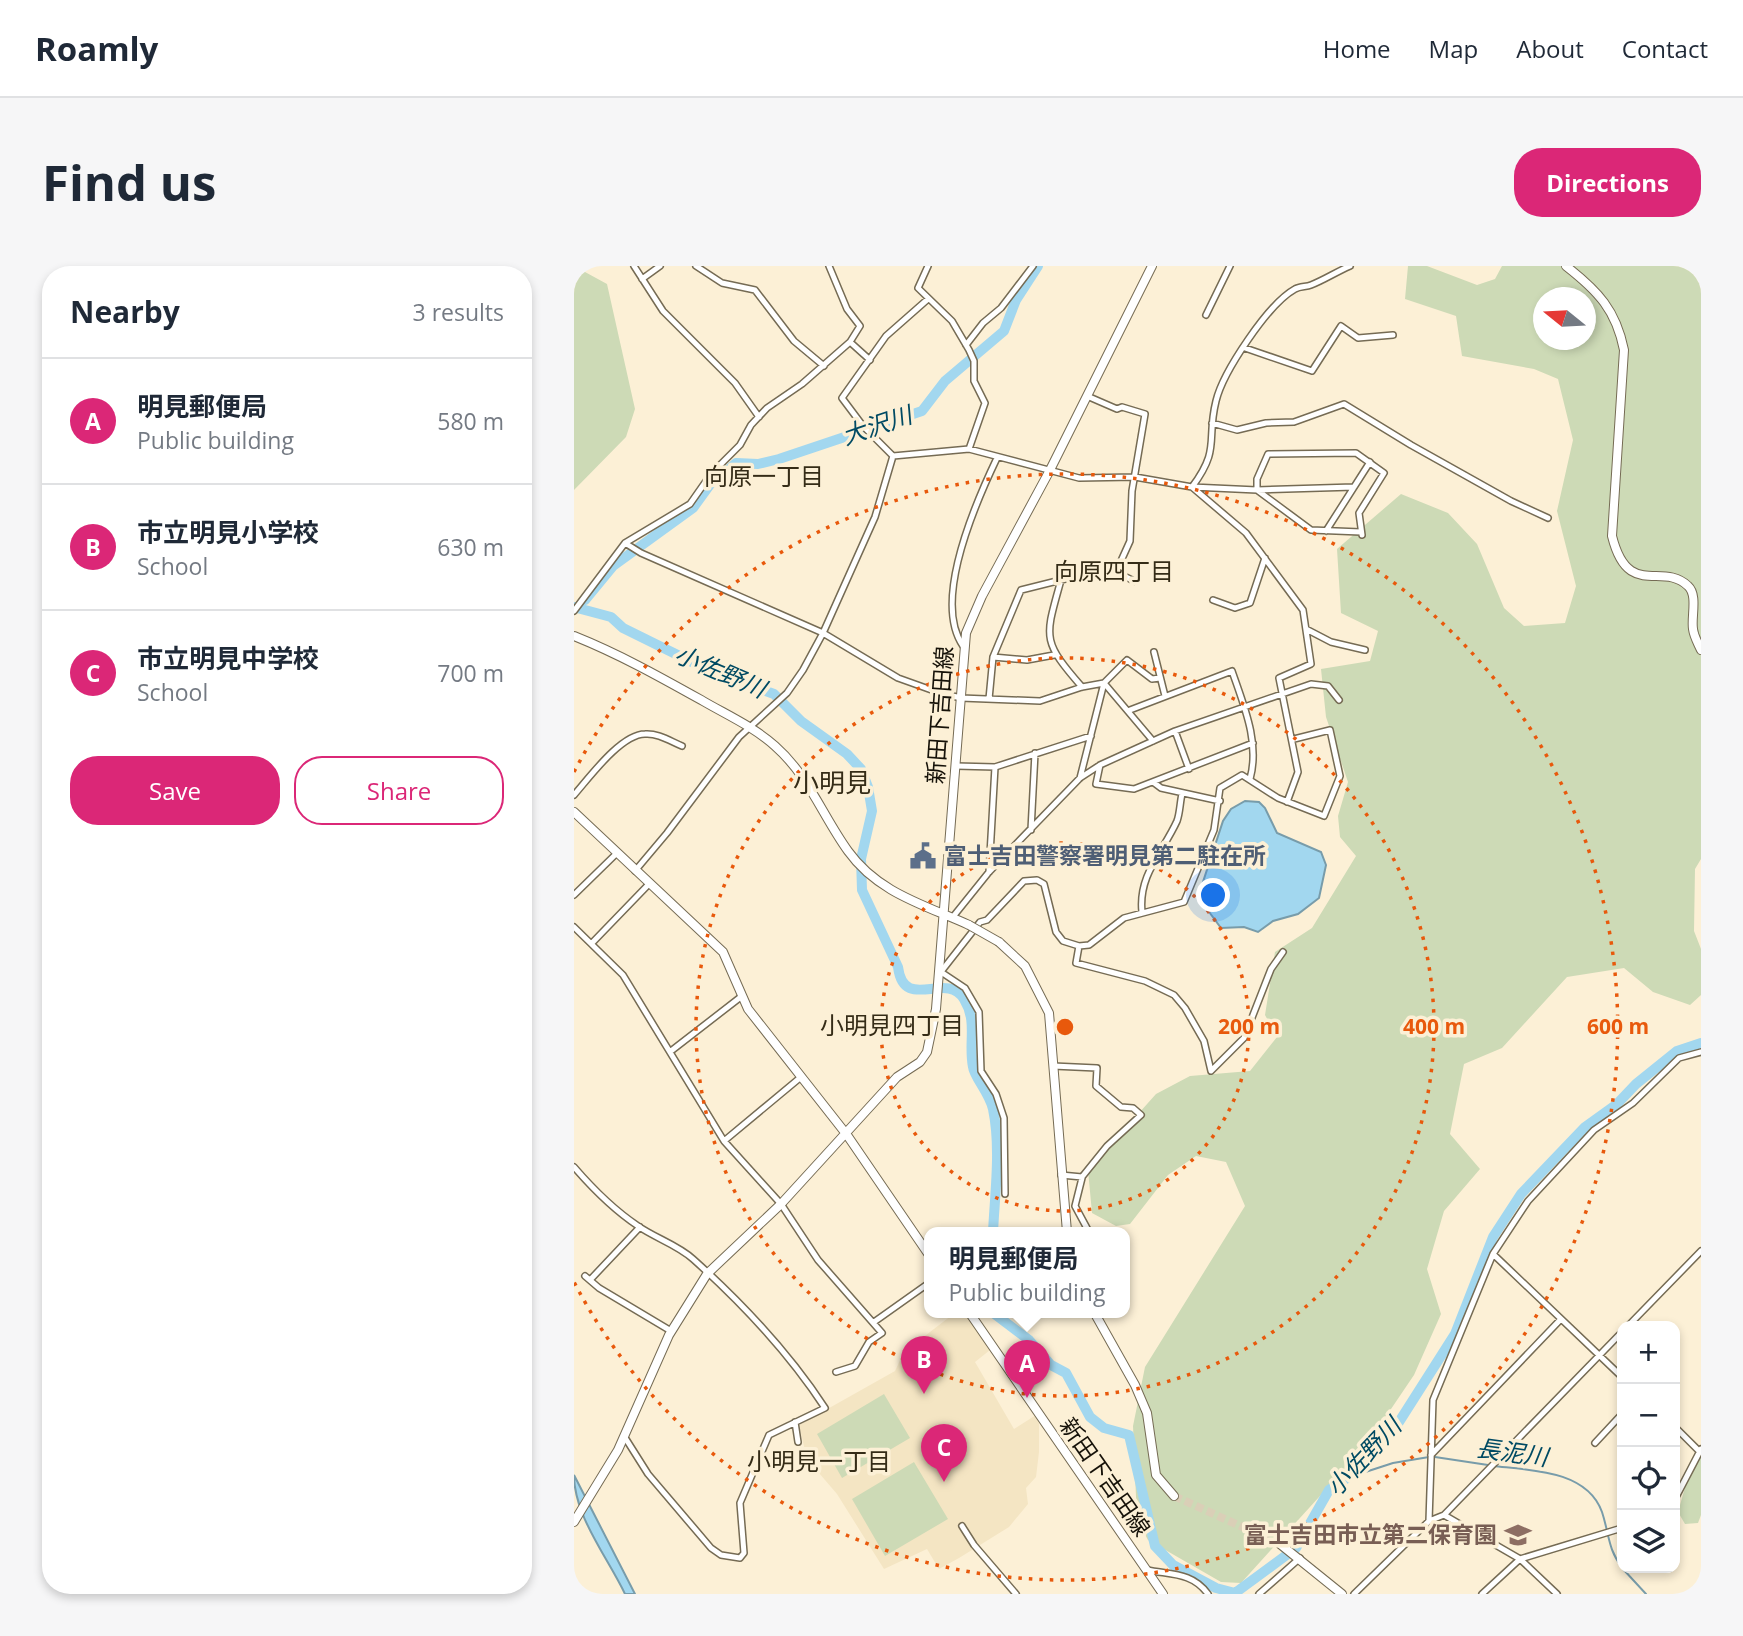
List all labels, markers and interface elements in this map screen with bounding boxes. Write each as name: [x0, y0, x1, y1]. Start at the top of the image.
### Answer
text: Roamly: [35, 26, 158, 71]
text: Home: [1323, 32, 1391, 65]
text: Map: [1429, 32, 1478, 65]
text: About: [1516, 32, 1584, 65]
text: Contact: [1622, 32, 1708, 65]
button: Directions: [1514, 148, 1701, 217]
text: Find us: [42, 149, 216, 215]
north arrow: [1533, 287, 1596, 350]
text: Nearby: [70, 291, 180, 332]
text: 3 results: [413, 296, 504, 328]
text: 明見郵便局: [137, 388, 267, 424]
water label: 大沢川: [837, 396, 919, 452]
text: A: [85, 405, 101, 437]
text: 580 m: [437, 405, 504, 437]
text: Public building: [137, 424, 294, 456]
district label: 向原一丁目: [704, 459, 824, 492]
text: 市立明見小学校: [137, 514, 319, 550]
text: B: [85, 531, 101, 563]
text: 630 m: [437, 531, 504, 563]
text: School: [137, 550, 208, 582]
district label: 向原四丁目: [1054, 554, 1174, 587]
water label: 小佐野川: [670, 637, 774, 706]
text: 市立明見中学校: [137, 640, 319, 676]
street label: 新田下吉田線: [918, 645, 960, 785]
text: C: [86, 657, 100, 689]
text: 700 m: [437, 657, 504, 689]
text: School: [137, 676, 208, 708]
button: Save: [70, 756, 280, 825]
button: Share: [294, 756, 504, 825]
district label: 小明見: [793, 764, 871, 800]
place label: 富士吉田警察署明見第二駐在所: [944, 839, 1266, 871]
public building icon: 富士吉田警察署明見第二駐在所: [908, 841, 938, 871]
your location: [1196, 878, 1230, 912]
district label: 小明見四丁目: [820, 1008, 964, 1041]
text: 200 m: [1218, 1012, 1280, 1040]
text: 400 m: [1403, 1012, 1465, 1040]
text: 600 m: [1587, 1012, 1649, 1040]
centre of rings: [1053, 1015, 1077, 1039]
popup: [924, 1227, 1130, 1318]
text: 明見郵便局: [949, 1240, 1079, 1276]
text: Public building: [949, 1276, 1105, 1308]
map controls: [1617, 1321, 1680, 1573]
button: +: [1617, 1321, 1680, 1384]
pin: B: [901, 1336, 947, 1394]
pin: A: [1004, 1340, 1050, 1398]
button: −: [1617, 1384, 1680, 1447]
water label: 小佐野川: [1318, 1407, 1410, 1502]
street label: 新田下吉田線: [1053, 1411, 1159, 1542]
pin: C: [921, 1424, 967, 1482]
water label: 長泥川: [1474, 1430, 1553, 1473]
district label: 小明見一丁目: [747, 1444, 891, 1477]
button: locate: [1617, 1447, 1680, 1510]
button: layers: [1617, 1510, 1680, 1573]
place label: 富士吉田市立第二保育園: [1244, 1518, 1497, 1550]
school or university icon: 富士吉田市立第二保育園: [1503, 1520, 1533, 1550]

